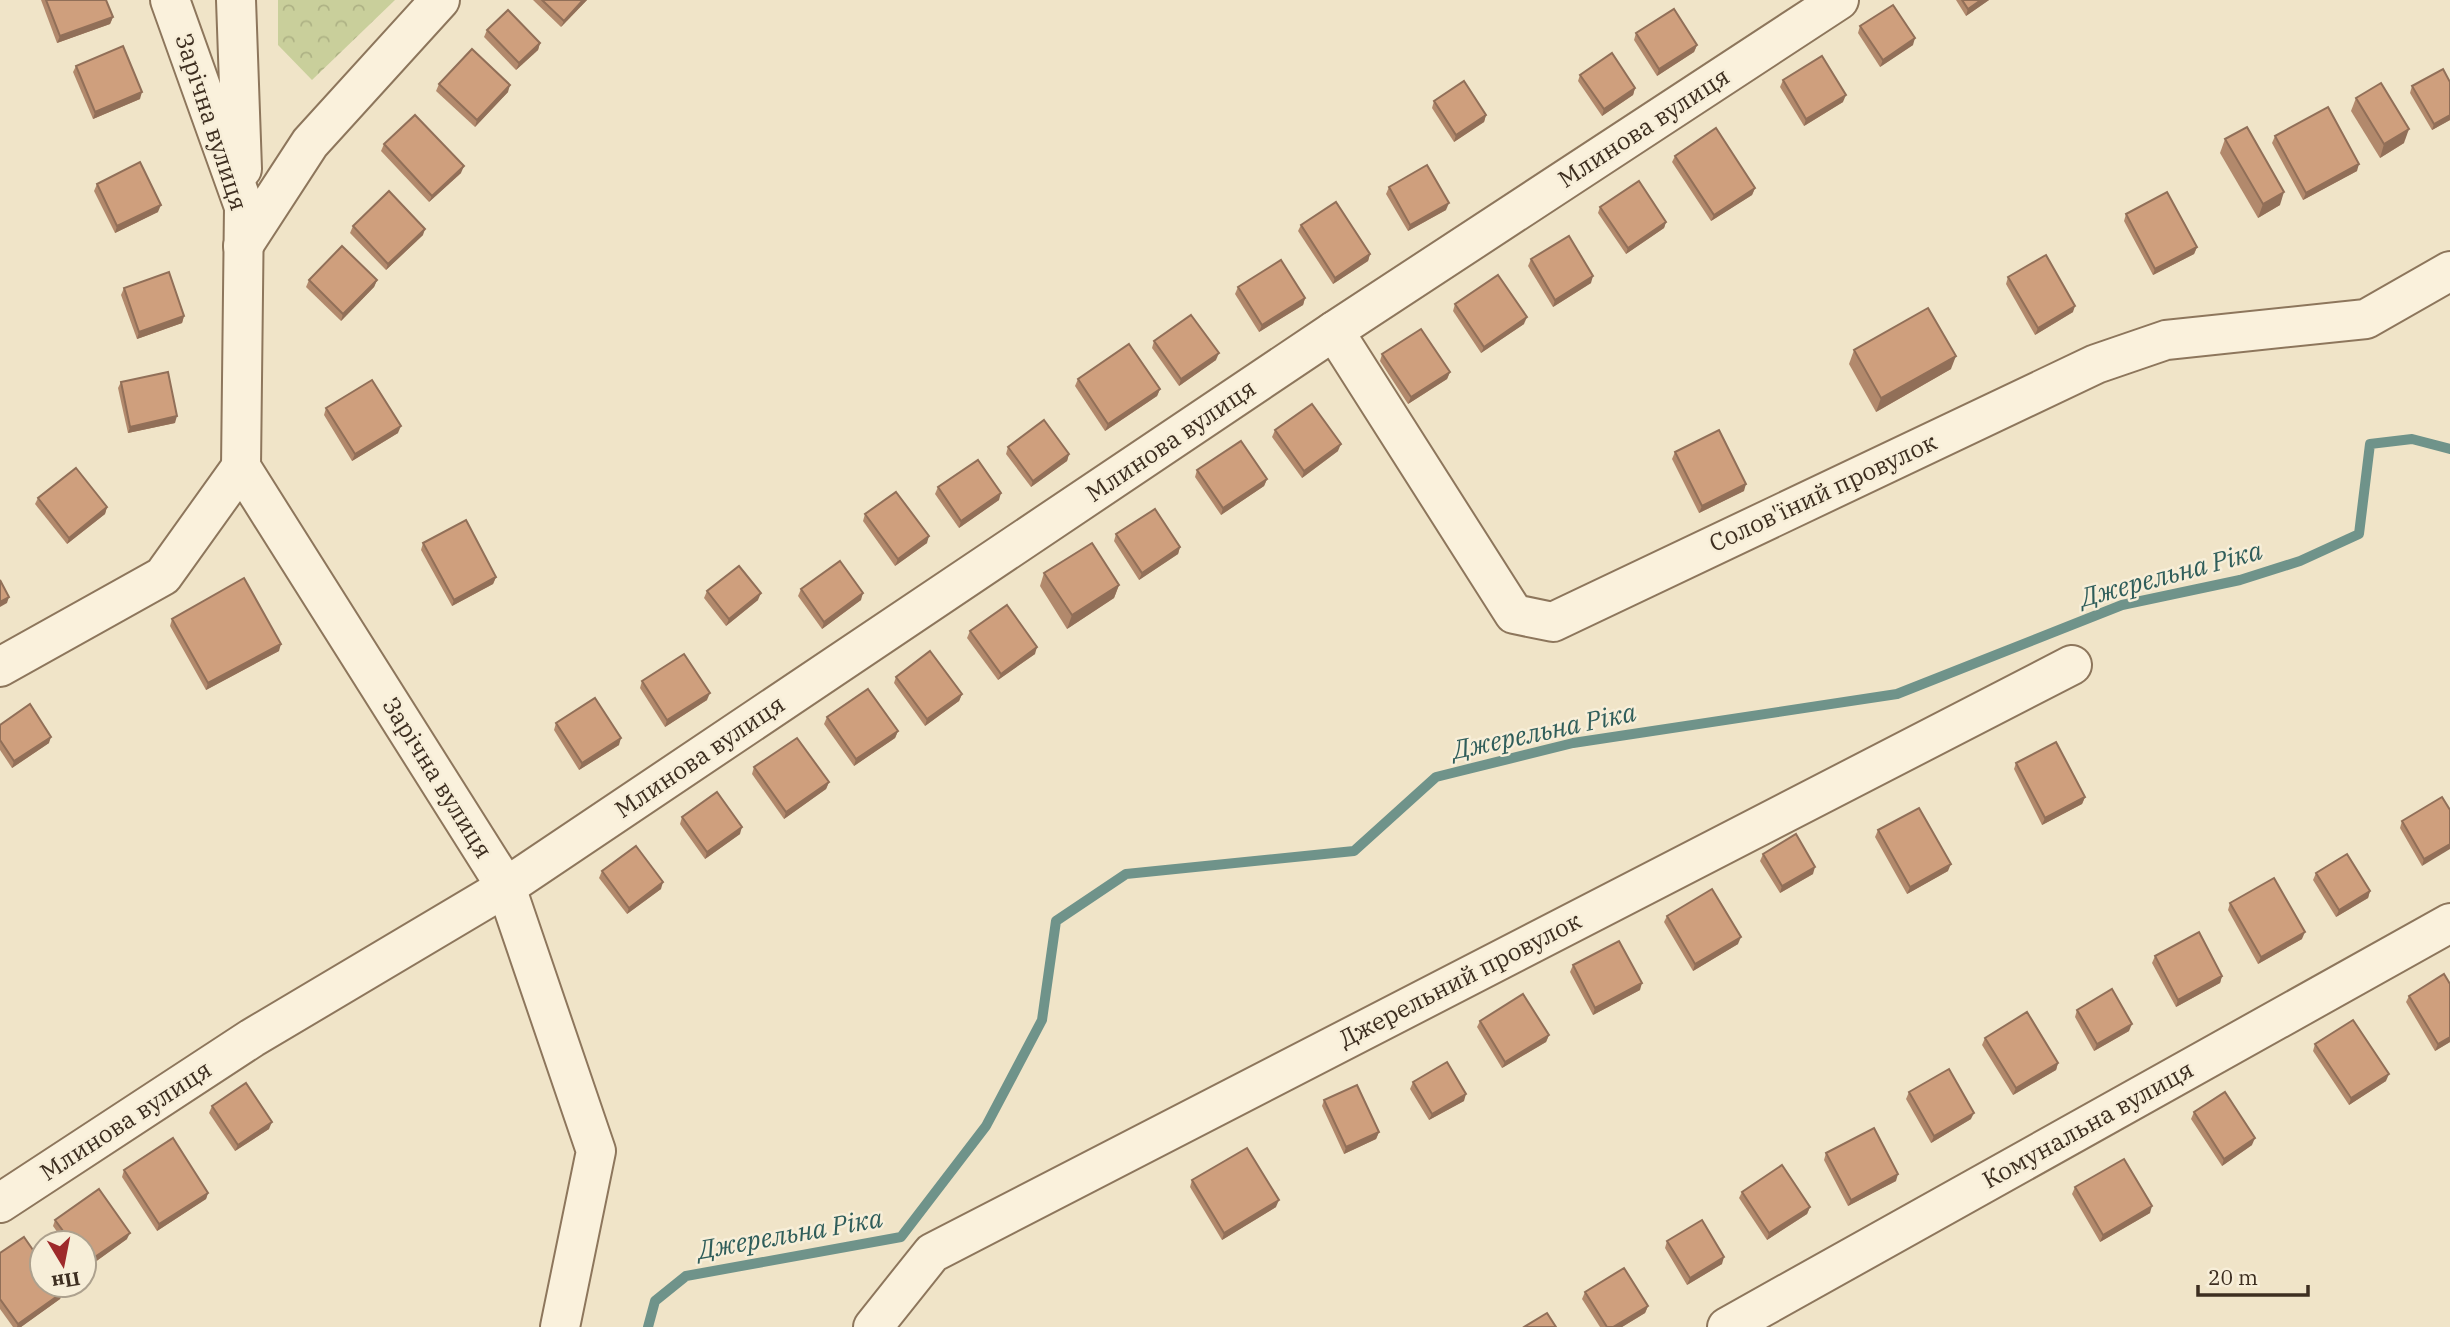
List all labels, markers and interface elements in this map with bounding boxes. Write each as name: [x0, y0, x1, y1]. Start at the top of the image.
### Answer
street label: Зарічна вулиця: [168, 29, 256, 214]
street label: Млинова вулиця: [1552, 60, 1735, 195]
street label: Млинова вулиця: [1079, 372, 1262, 509]
street label: Солов'їний провулок: [1704, 425, 1942, 559]
water label: Джерельна Ріка: [2073, 532, 2266, 614]
street label: Млинова вулиця: [608, 688, 791, 825]
street label: Зарічна вулиця: [375, 691, 500, 864]
water label: Джерельна Ріка: [1446, 694, 1639, 767]
street label: Джерельний провулок: [1333, 904, 1586, 1054]
street label: Млинова вулиця: [34, 1053, 217, 1188]
street label: Комунальна вулиця: [1976, 1053, 2199, 1195]
water label: Джерельна Ріка: [692, 1200, 885, 1267]
north arrow: [28, 1229, 98, 1299]
scale bar: [2198, 1254, 2308, 1298]
text: 20 m: [2208, 1263, 2258, 1291]
text: Пн: [50, 1266, 82, 1295]

